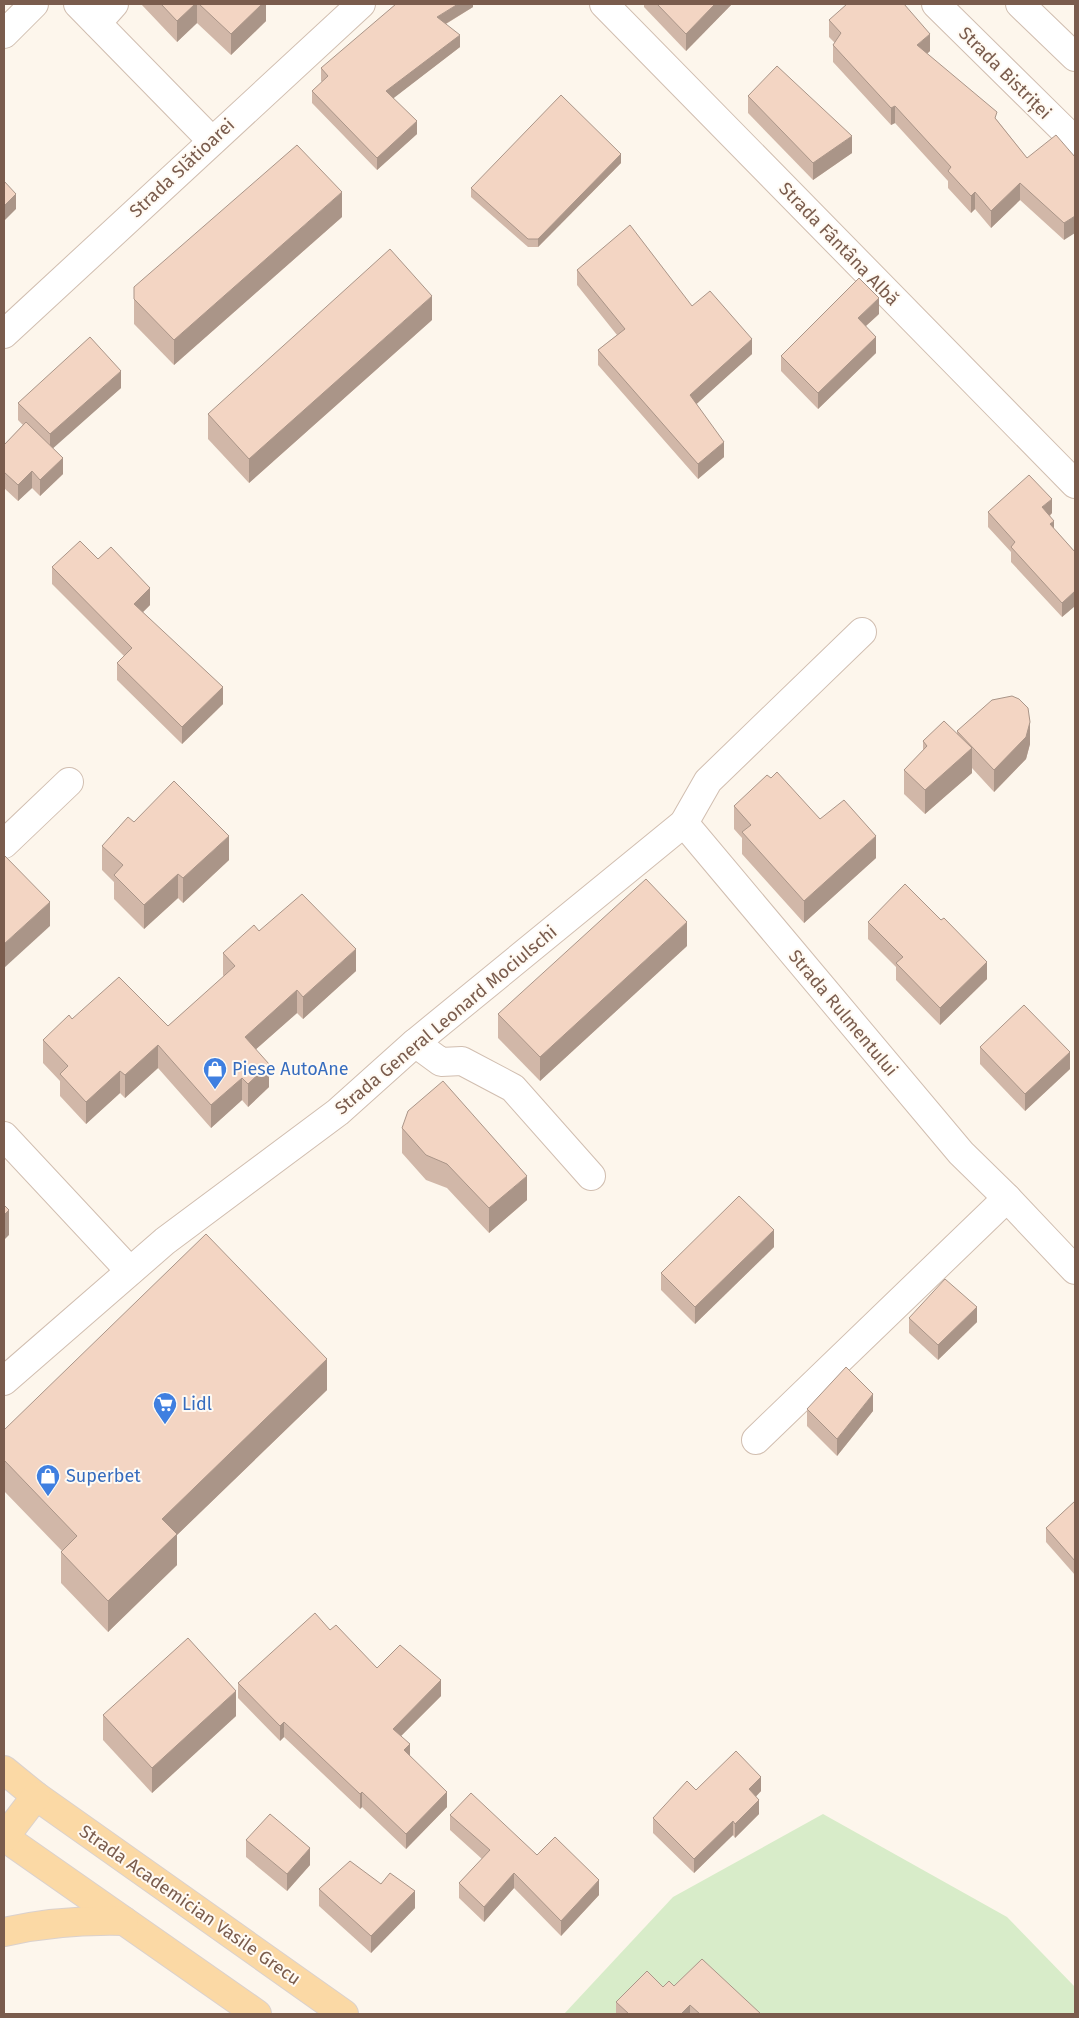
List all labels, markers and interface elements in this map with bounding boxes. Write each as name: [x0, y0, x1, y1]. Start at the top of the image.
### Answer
street label: Strada Bistriței: [953, 22, 1056, 125]
street label: Strada Slătioarei: [125, 114, 239, 222]
street label: Strada Fântâna Albă: [774, 178, 904, 310]
street label: Strada General Leonard Mociulschi: [331, 921, 561, 1119]
street label: Strada Rulmentului: [784, 945, 902, 1081]
shop icon: Piese AutoAne: [202, 1056, 228, 1090]
place label: Piese AutoAne: [232, 1058, 349, 1080]
supermarket icon: Lidl: [152, 1391, 178, 1425]
place label: Lidl: [182, 1393, 212, 1415]
shop icon: Superbet: [35, 1463, 61, 1497]
place label: Superbet: [66, 1465, 141, 1487]
street label: Strada Academician Vasile Grecu: [75, 1820, 305, 1990]

